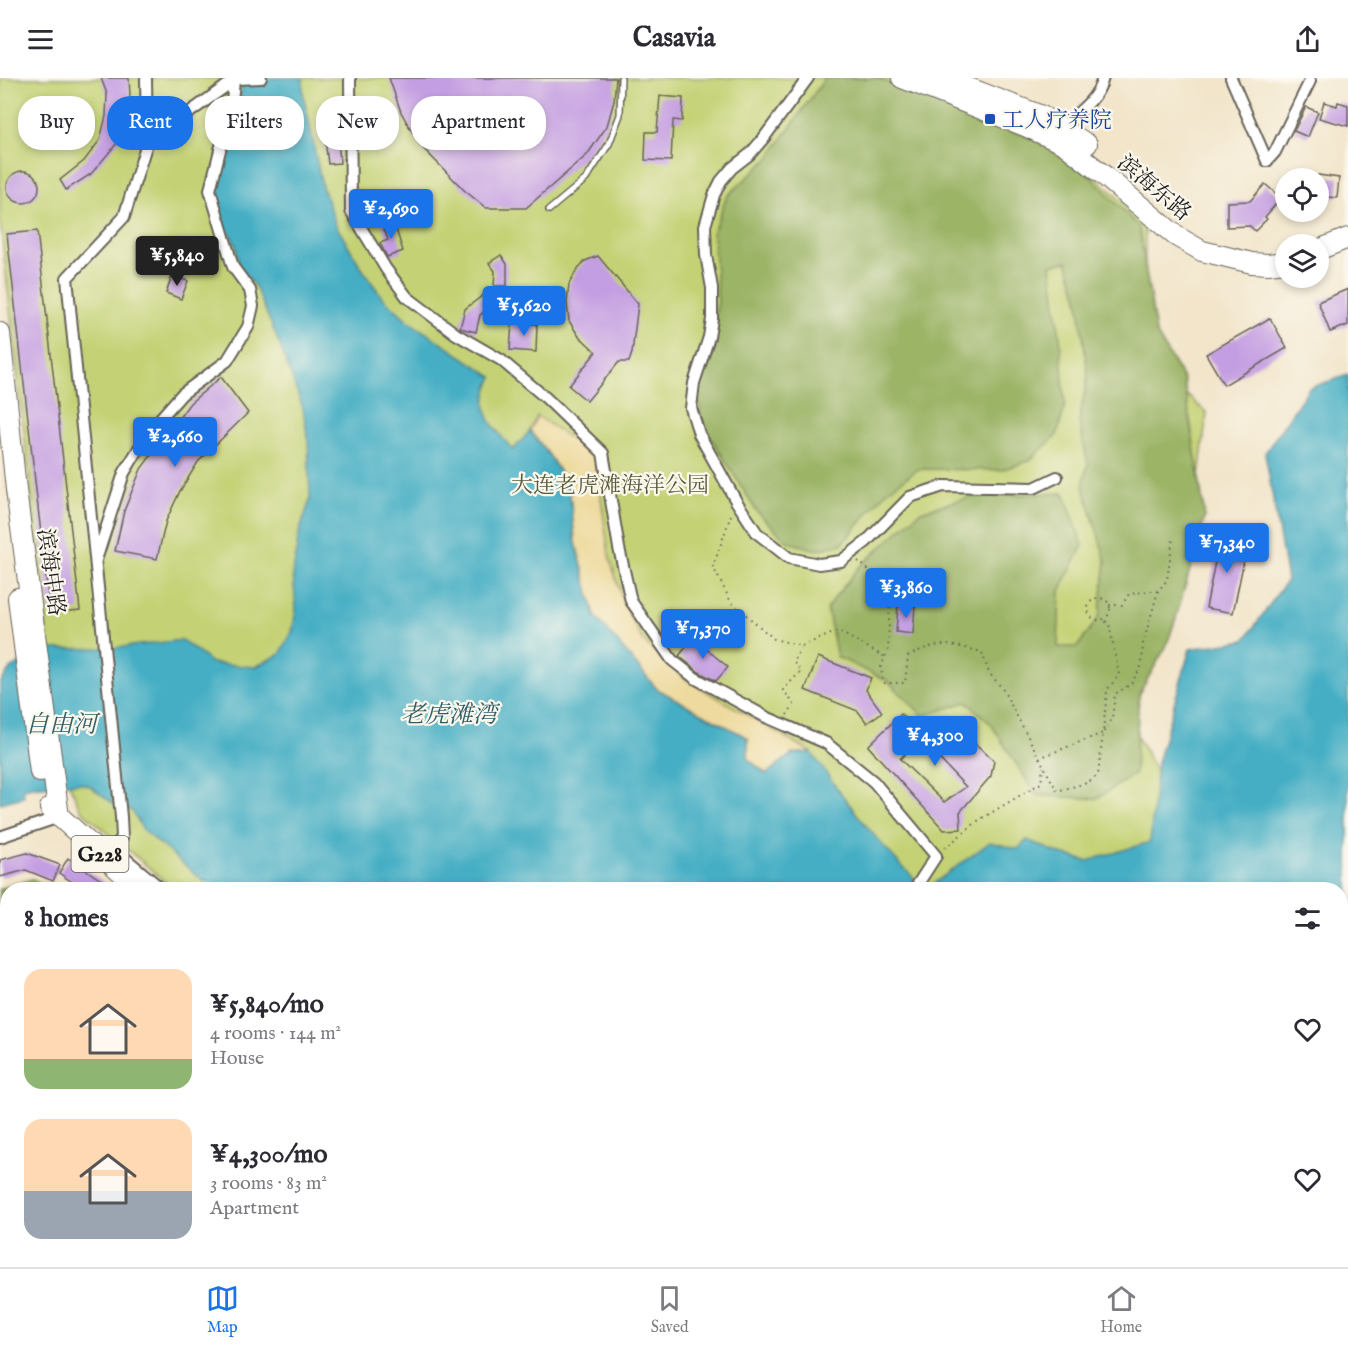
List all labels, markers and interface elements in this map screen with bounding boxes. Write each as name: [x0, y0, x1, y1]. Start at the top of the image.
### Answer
text: Casavia: [633, 22, 715, 56]
icon: menu: [24, 23, 57, 56]
icon: share: [1291, 23, 1324, 56]
chip: Buy: [18, 96, 95, 150]
chip: Rent: [107, 96, 193, 150]
chip: Filters: [205, 96, 304, 150]
chip: New: [316, 96, 399, 150]
chip: Apartment: [411, 96, 546, 150]
place label: 工人疗养院: [1002, 107, 1112, 135]
marker: 工人疗养院: [983, 112, 997, 126]
street label: 滨海东路: [1111, 150, 1196, 228]
map controls: [1275, 168, 1329, 288]
button: locate: [1275, 168, 1329, 222]
pin: ¥2,690: [342, 189, 440, 240]
text: ¥2,690: [363, 196, 419, 221]
button: layers: [1275, 234, 1329, 288]
pin: ¥5,840: [128, 236, 226, 287]
text: ¥5,840: [150, 243, 204, 268]
pin: ¥5,620: [475, 286, 573, 337]
text: ¥5,620: [497, 293, 551, 318]
pin: ¥2,660: [126, 417, 224, 468]
text: ¥2,660: [147, 424, 203, 449]
park label: 大连老虎滩海洋公园: [511, 472, 709, 500]
pin: ¥7,340: [1178, 523, 1276, 574]
street label: 滨海中路: [30, 527, 70, 618]
text: ¥7,340: [1199, 530, 1255, 555]
pin: ¥3,860: [857, 568, 955, 619]
text: ¥3,860: [879, 575, 933, 600]
pin: ¥7,370: [654, 609, 752, 660]
text: ¥7,370: [675, 616, 731, 641]
water label: 老虎滩湾: [401, 700, 501, 731]
water label: 自由河: [25, 710, 101, 741]
pin: ¥4,300: [886, 716, 984, 767]
text: ¥4,300: [906, 723, 964, 748]
road number: G228: [72, 836, 128, 872]
text: 8 homes: [24, 902, 109, 935]
icon: filters: [1291, 902, 1324, 935]
text: ¥5,840/mo: [210, 988, 324, 1021]
icon: home: [72, 993, 144, 1065]
icon: heart: [1291, 1013, 1324, 1046]
text: 4 rooms · 144 m²: [210, 1021, 341, 1046]
text: House: [210, 1046, 264, 1071]
text: ¥4,300/mo: [210, 1138, 327, 1171]
icon: home: [72, 1143, 144, 1215]
icon: heart: [1291, 1163, 1324, 1196]
text: 3 rooms · 83 m²: [210, 1171, 327, 1196]
text: Apartment: [210, 1196, 299, 1221]
tab: Map: [206, 1282, 239, 1338]
tab: Saved: [651, 1282, 689, 1338]
tab: Home: [1100, 1282, 1142, 1338]

